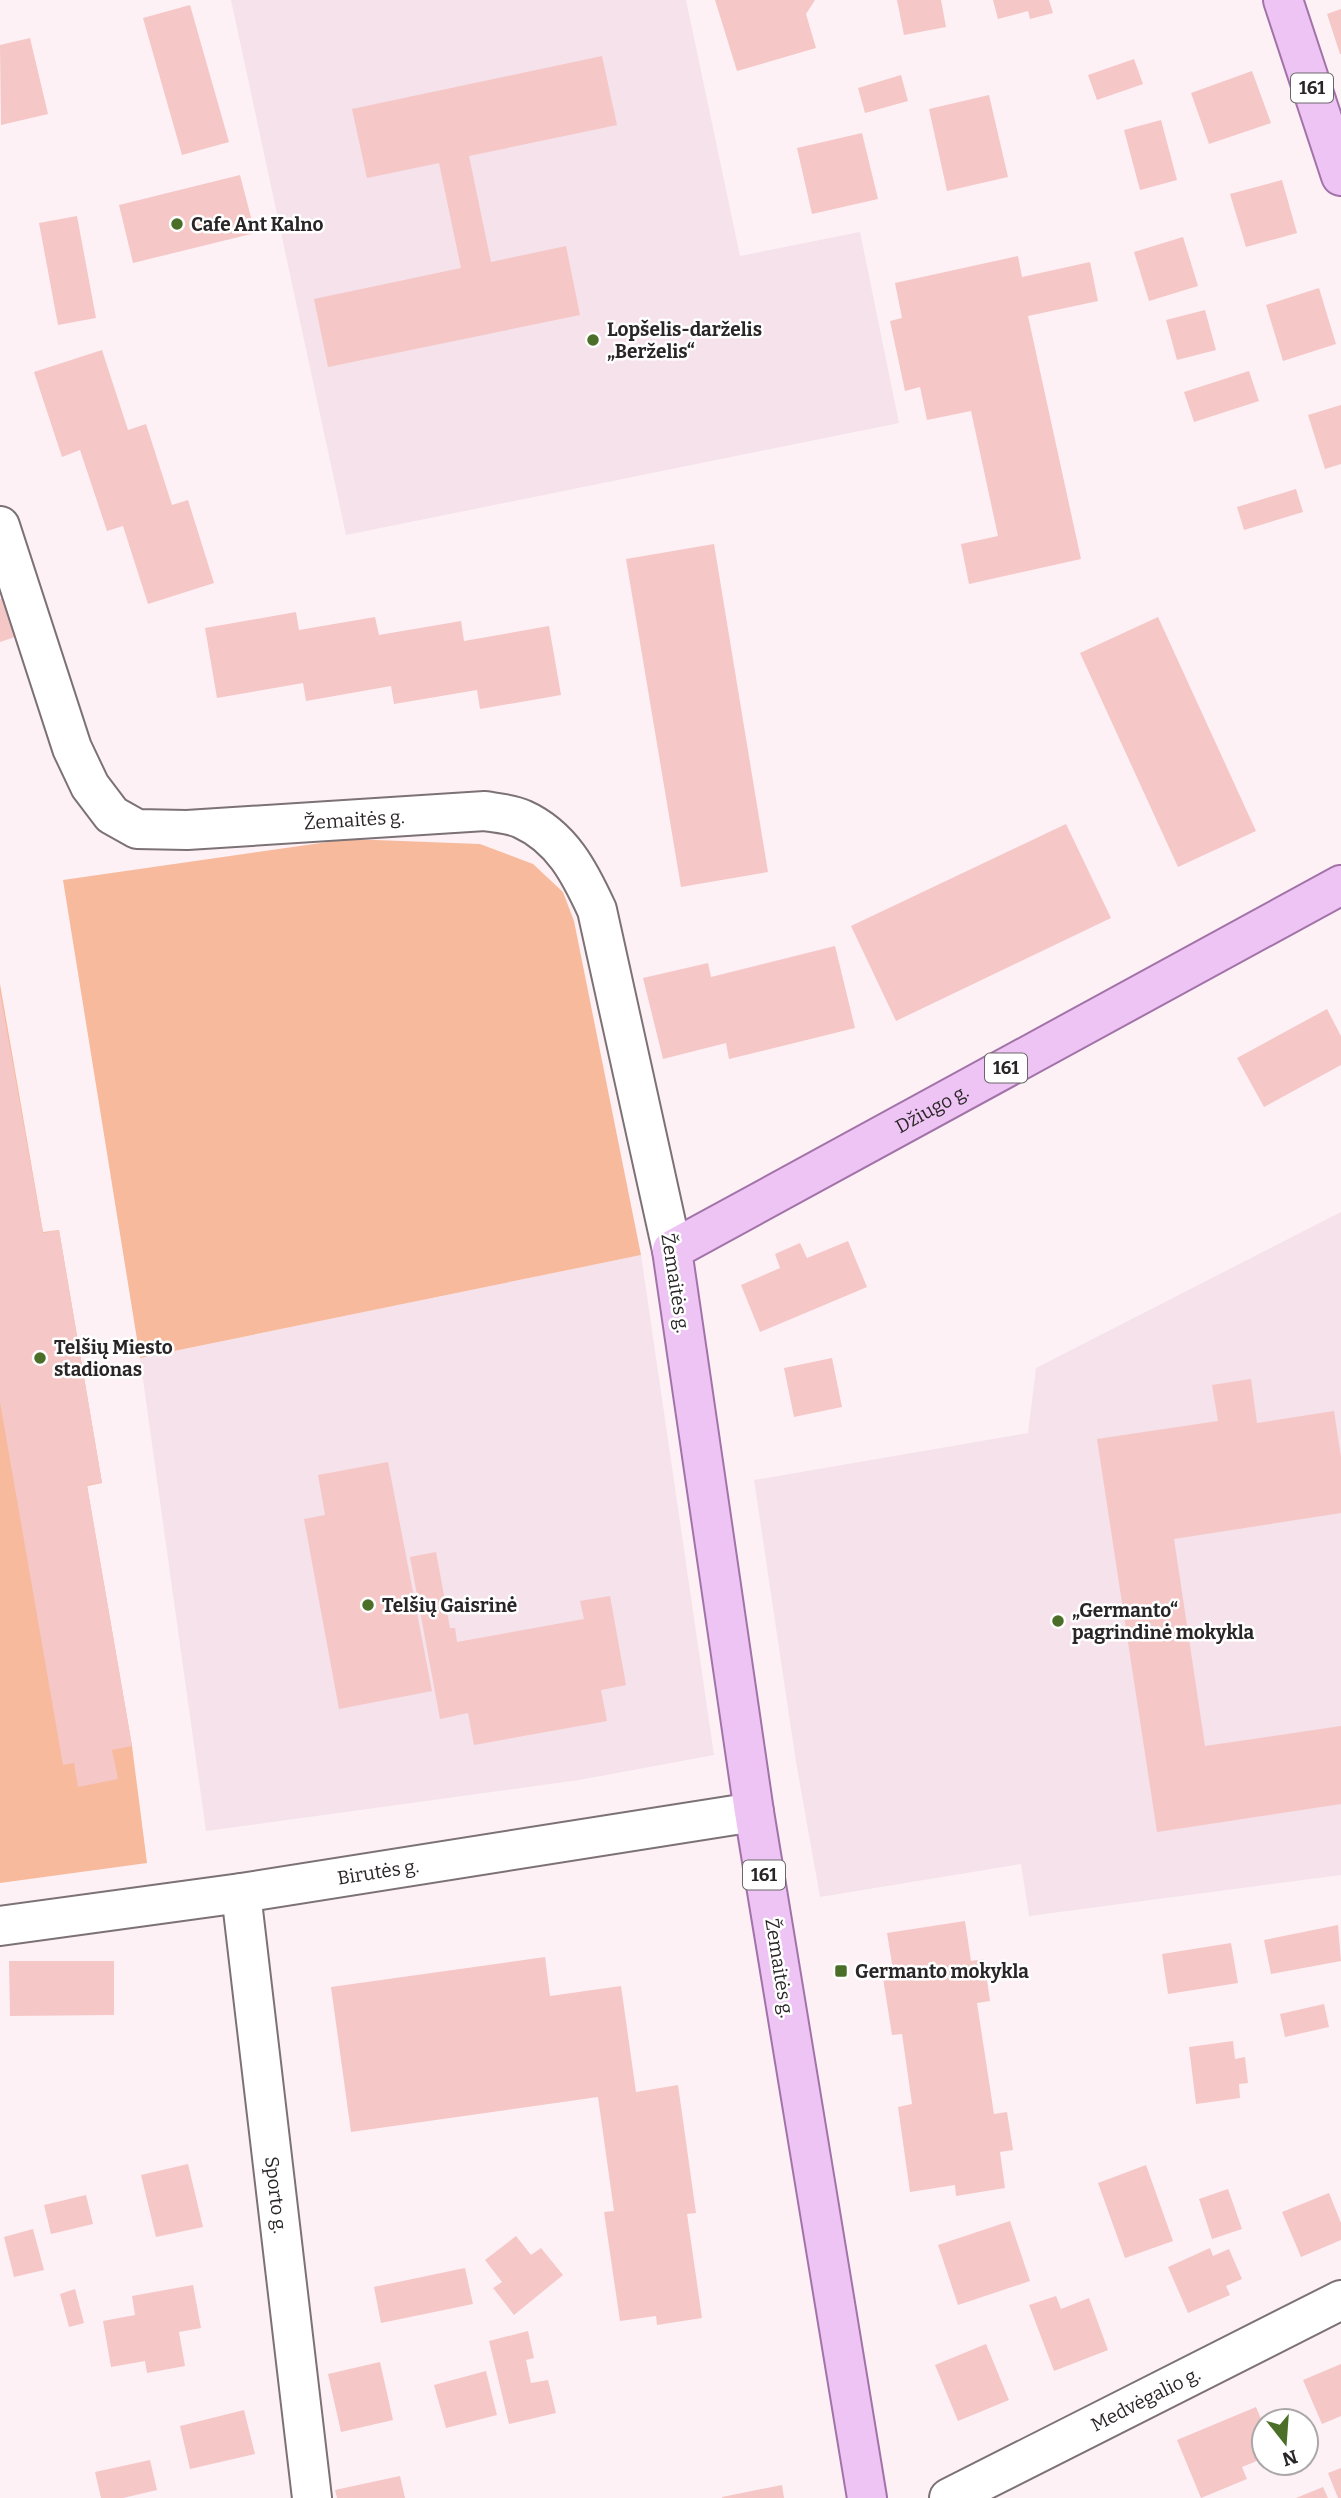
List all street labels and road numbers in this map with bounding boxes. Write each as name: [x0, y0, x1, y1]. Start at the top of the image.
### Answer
road number: 161: [1291, 74, 1333, 102]
street label: Žemaitės g.: [303, 805, 405, 835]
road number: 161: [985, 1054, 1027, 1083]
street label: Džiugo g.: [891, 1080, 973, 1138]
street label: Žemaitės g.: [656, 1232, 695, 1335]
street label: Birutės g.: [336, 1854, 421, 1890]
road number: 161: [743, 1860, 785, 1889]
street label: Žemaitės g.: [760, 1917, 799, 2020]
street label: Sporto g.: [260, 2155, 292, 2235]
street label: Medvėgalio g.: [1087, 2362, 1204, 2436]

